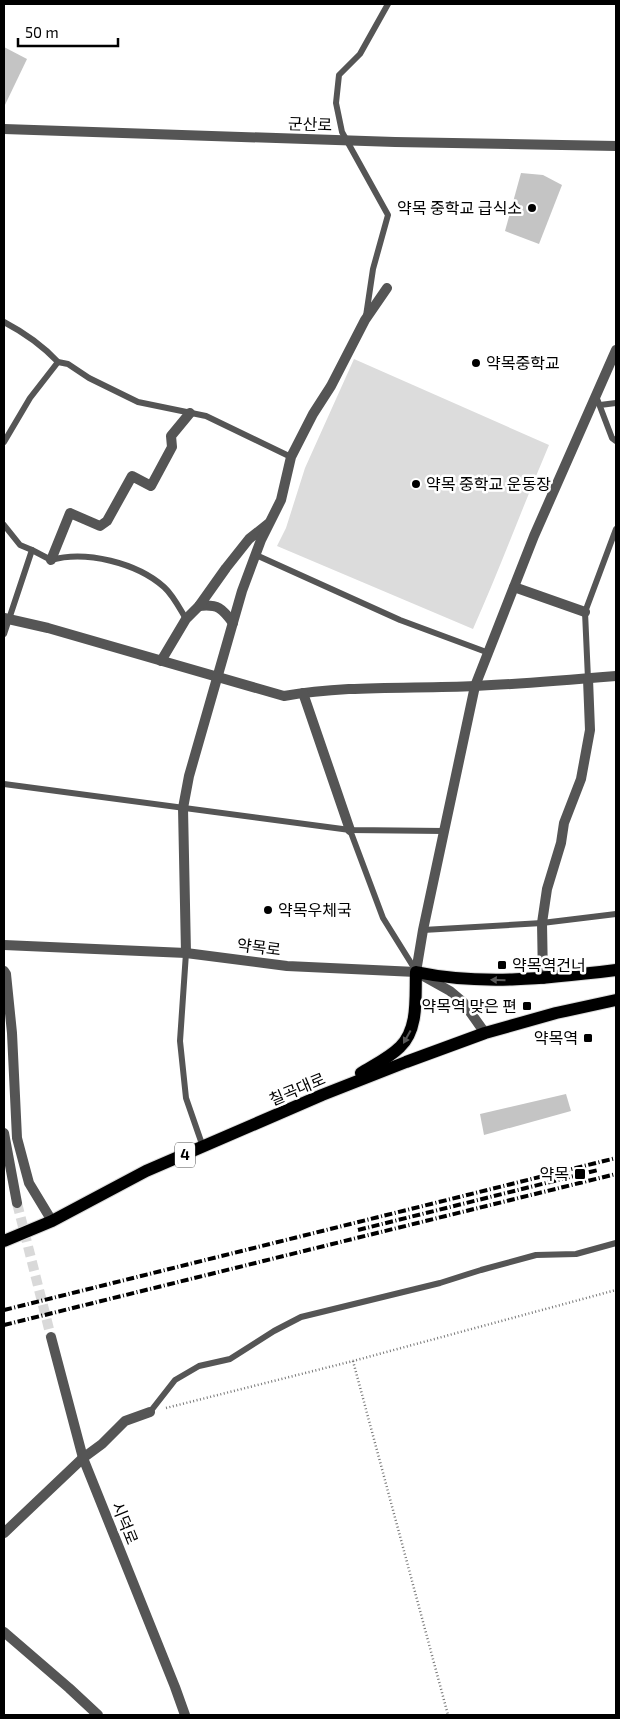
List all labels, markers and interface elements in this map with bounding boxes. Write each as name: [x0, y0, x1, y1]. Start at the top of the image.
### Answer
scale bar: [18, 15, 118, 47]
text: 50 m: [25, 23, 59, 41]
street label: 군산로: [288, 113, 333, 134]
place label: 약목 중학교 급식소: [397, 198, 522, 217]
marker: 약목 중학교 급식소: [526, 202, 538, 214]
place label: 약목중학교: [486, 353, 560, 372]
marker: 약목중학교: [470, 357, 482, 369]
place label: 약목 중학교 운동장: [426, 474, 551, 493]
marker: 약목 중학교 운동장: [410, 478, 422, 490]
place label: 약목우체국: [278, 900, 352, 919]
marker: 약목우체국: [262, 904, 274, 916]
street label: 약목로: [236, 934, 282, 959]
place label: 약목역건너: [512, 955, 586, 974]
marker: 약목역건너: [496, 959, 508, 971]
one-way arrow: [490, 975, 506, 983]
place label: 약목역 맞은 편: [422, 996, 517, 1015]
marker: 약목역 맞은 편: [521, 1000, 533, 1012]
place label: 약목역: [534, 1028, 578, 1047]
one-way arrow: [402, 1030, 411, 1043]
marker: 약목역: [582, 1032, 594, 1044]
street label: 칠곡대로: [266, 1068, 328, 1109]
road number: 4: [175, 1142, 195, 1168]
place label: 약목: [540, 1164, 569, 1183]
marker: 약목: [573, 1167, 587, 1181]
street label: 시덕로: [108, 1499, 143, 1547]

